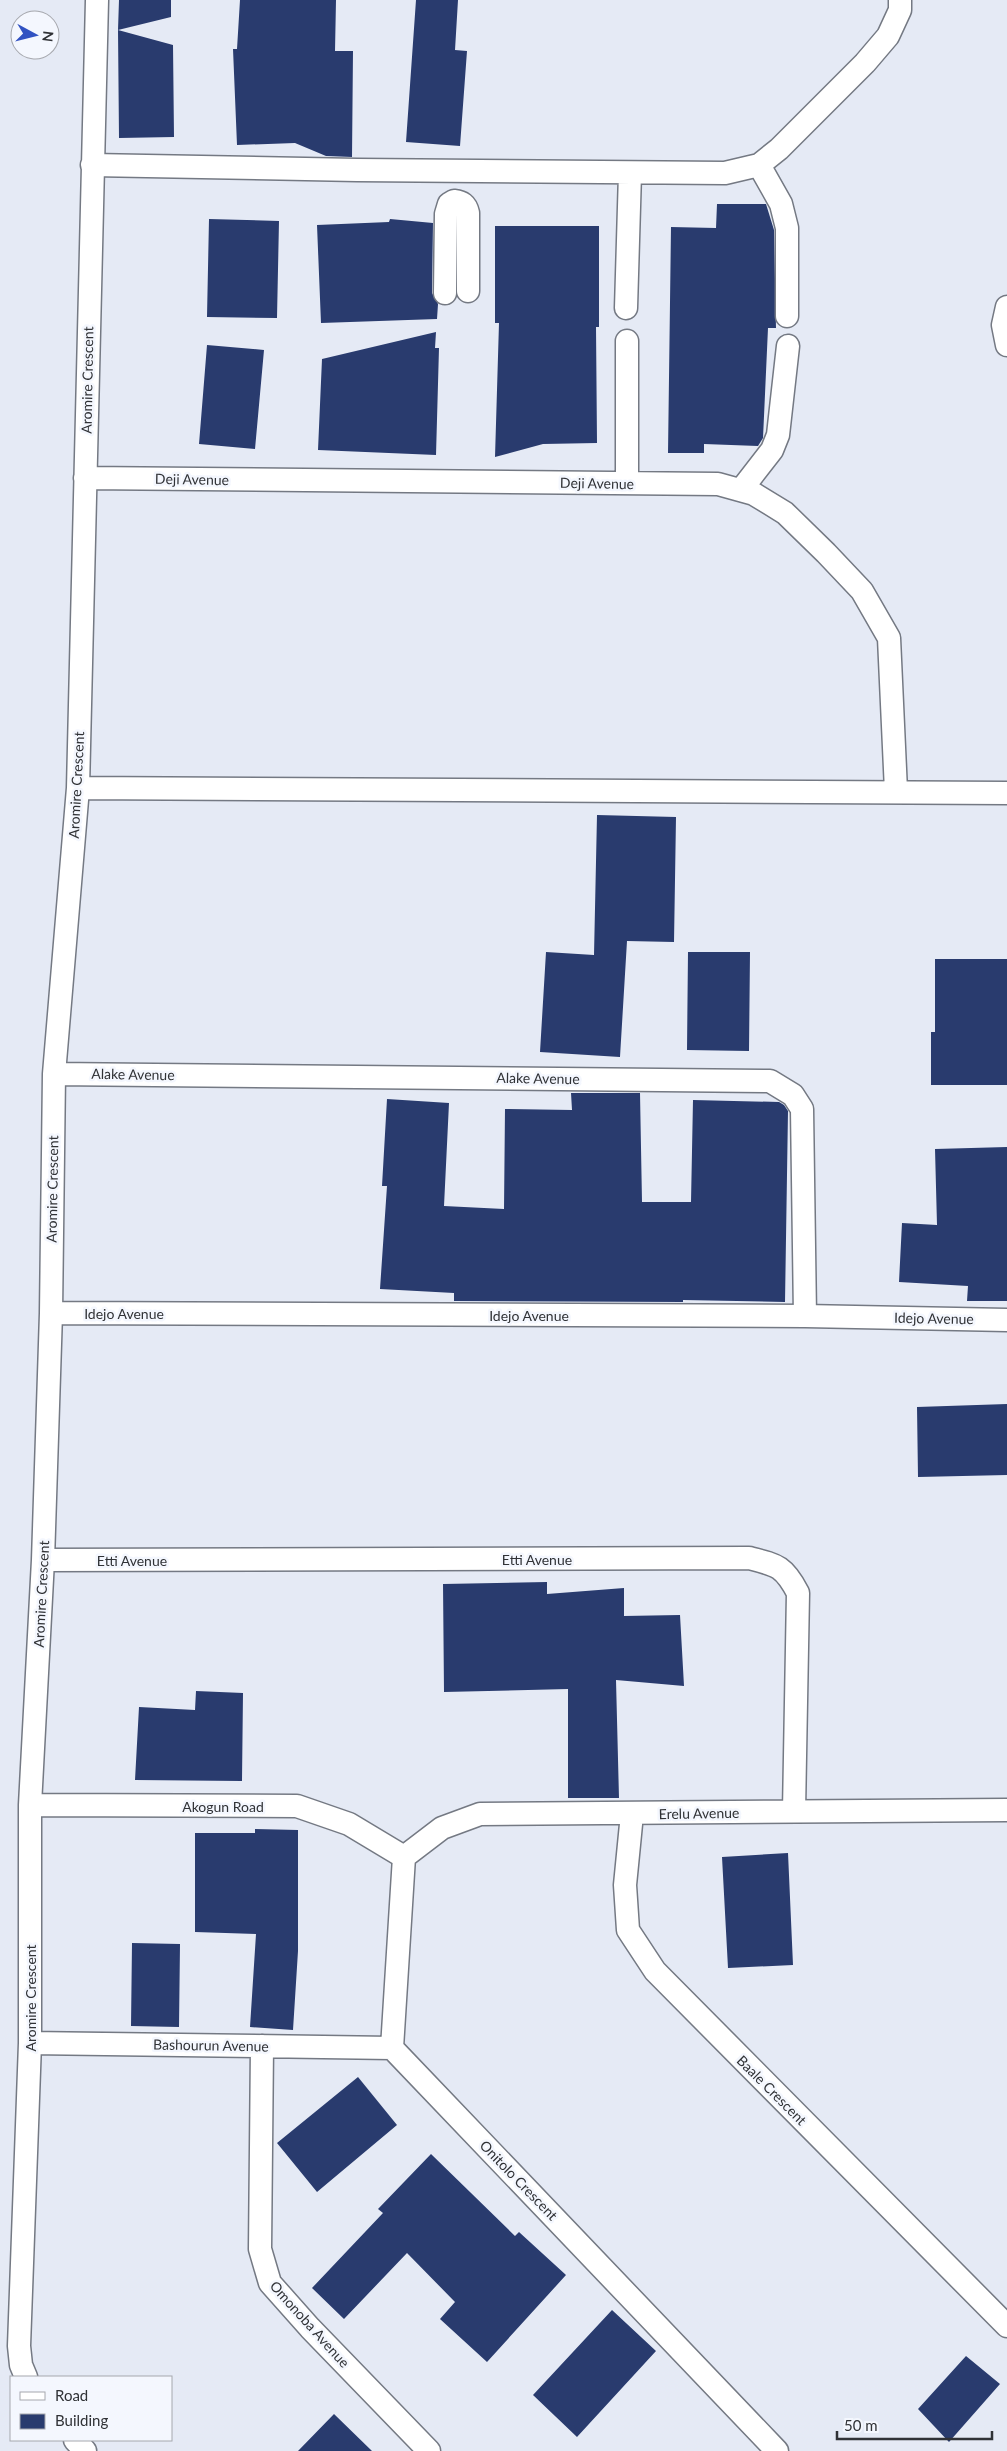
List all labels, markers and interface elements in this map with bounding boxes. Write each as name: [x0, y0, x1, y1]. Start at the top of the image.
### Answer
north arrow: [10, 10, 60, 60]
text: N: [39, 30, 57, 43]
street label: Aromire Crescent: [78, 326, 96, 434]
street label: Deji Avenue: [155, 470, 229, 488]
street label: Deji Avenue: [560, 474, 634, 492]
street label: Aromire Crescent: [65, 731, 87, 839]
street label: Alake Avenue: [91, 1065, 175, 1083]
street label: Alake Avenue: [496, 1069, 580, 1087]
street label: Aromire Crescent: [43, 1135, 61, 1243]
street label: Idejo Avenue: [84, 1305, 164, 1322]
street label: Idejo Avenue: [489, 1307, 569, 1324]
street label: Idejo Avenue: [894, 1309, 974, 1327]
street label: Aromire Crescent: [30, 1540, 52, 1648]
street label: Etti Avenue: [502, 1551, 572, 1568]
street label: Etti Avenue: [97, 1552, 167, 1569]
street label: Akogun Road: [182, 1798, 264, 1815]
street label: Erelu Avenue: [659, 1804, 739, 1822]
street label: Aromire Crescent: [22, 1944, 39, 2052]
street label: Bashourun Avenue: [153, 2035, 269, 2055]
street label: Baale Crescent: [734, 2052, 810, 2128]
street label: Onitolo Crescent: [477, 2137, 561, 2223]
street label: Omonoba Avenue: [267, 2277, 353, 2371]
legend: [10, 2376, 172, 2441]
text: Road: [55, 2386, 88, 2404]
scale bar: [837, 2408, 992, 2440]
text: Building: [55, 2411, 108, 2429]
text: 50 m: [844, 2416, 878, 2434]

